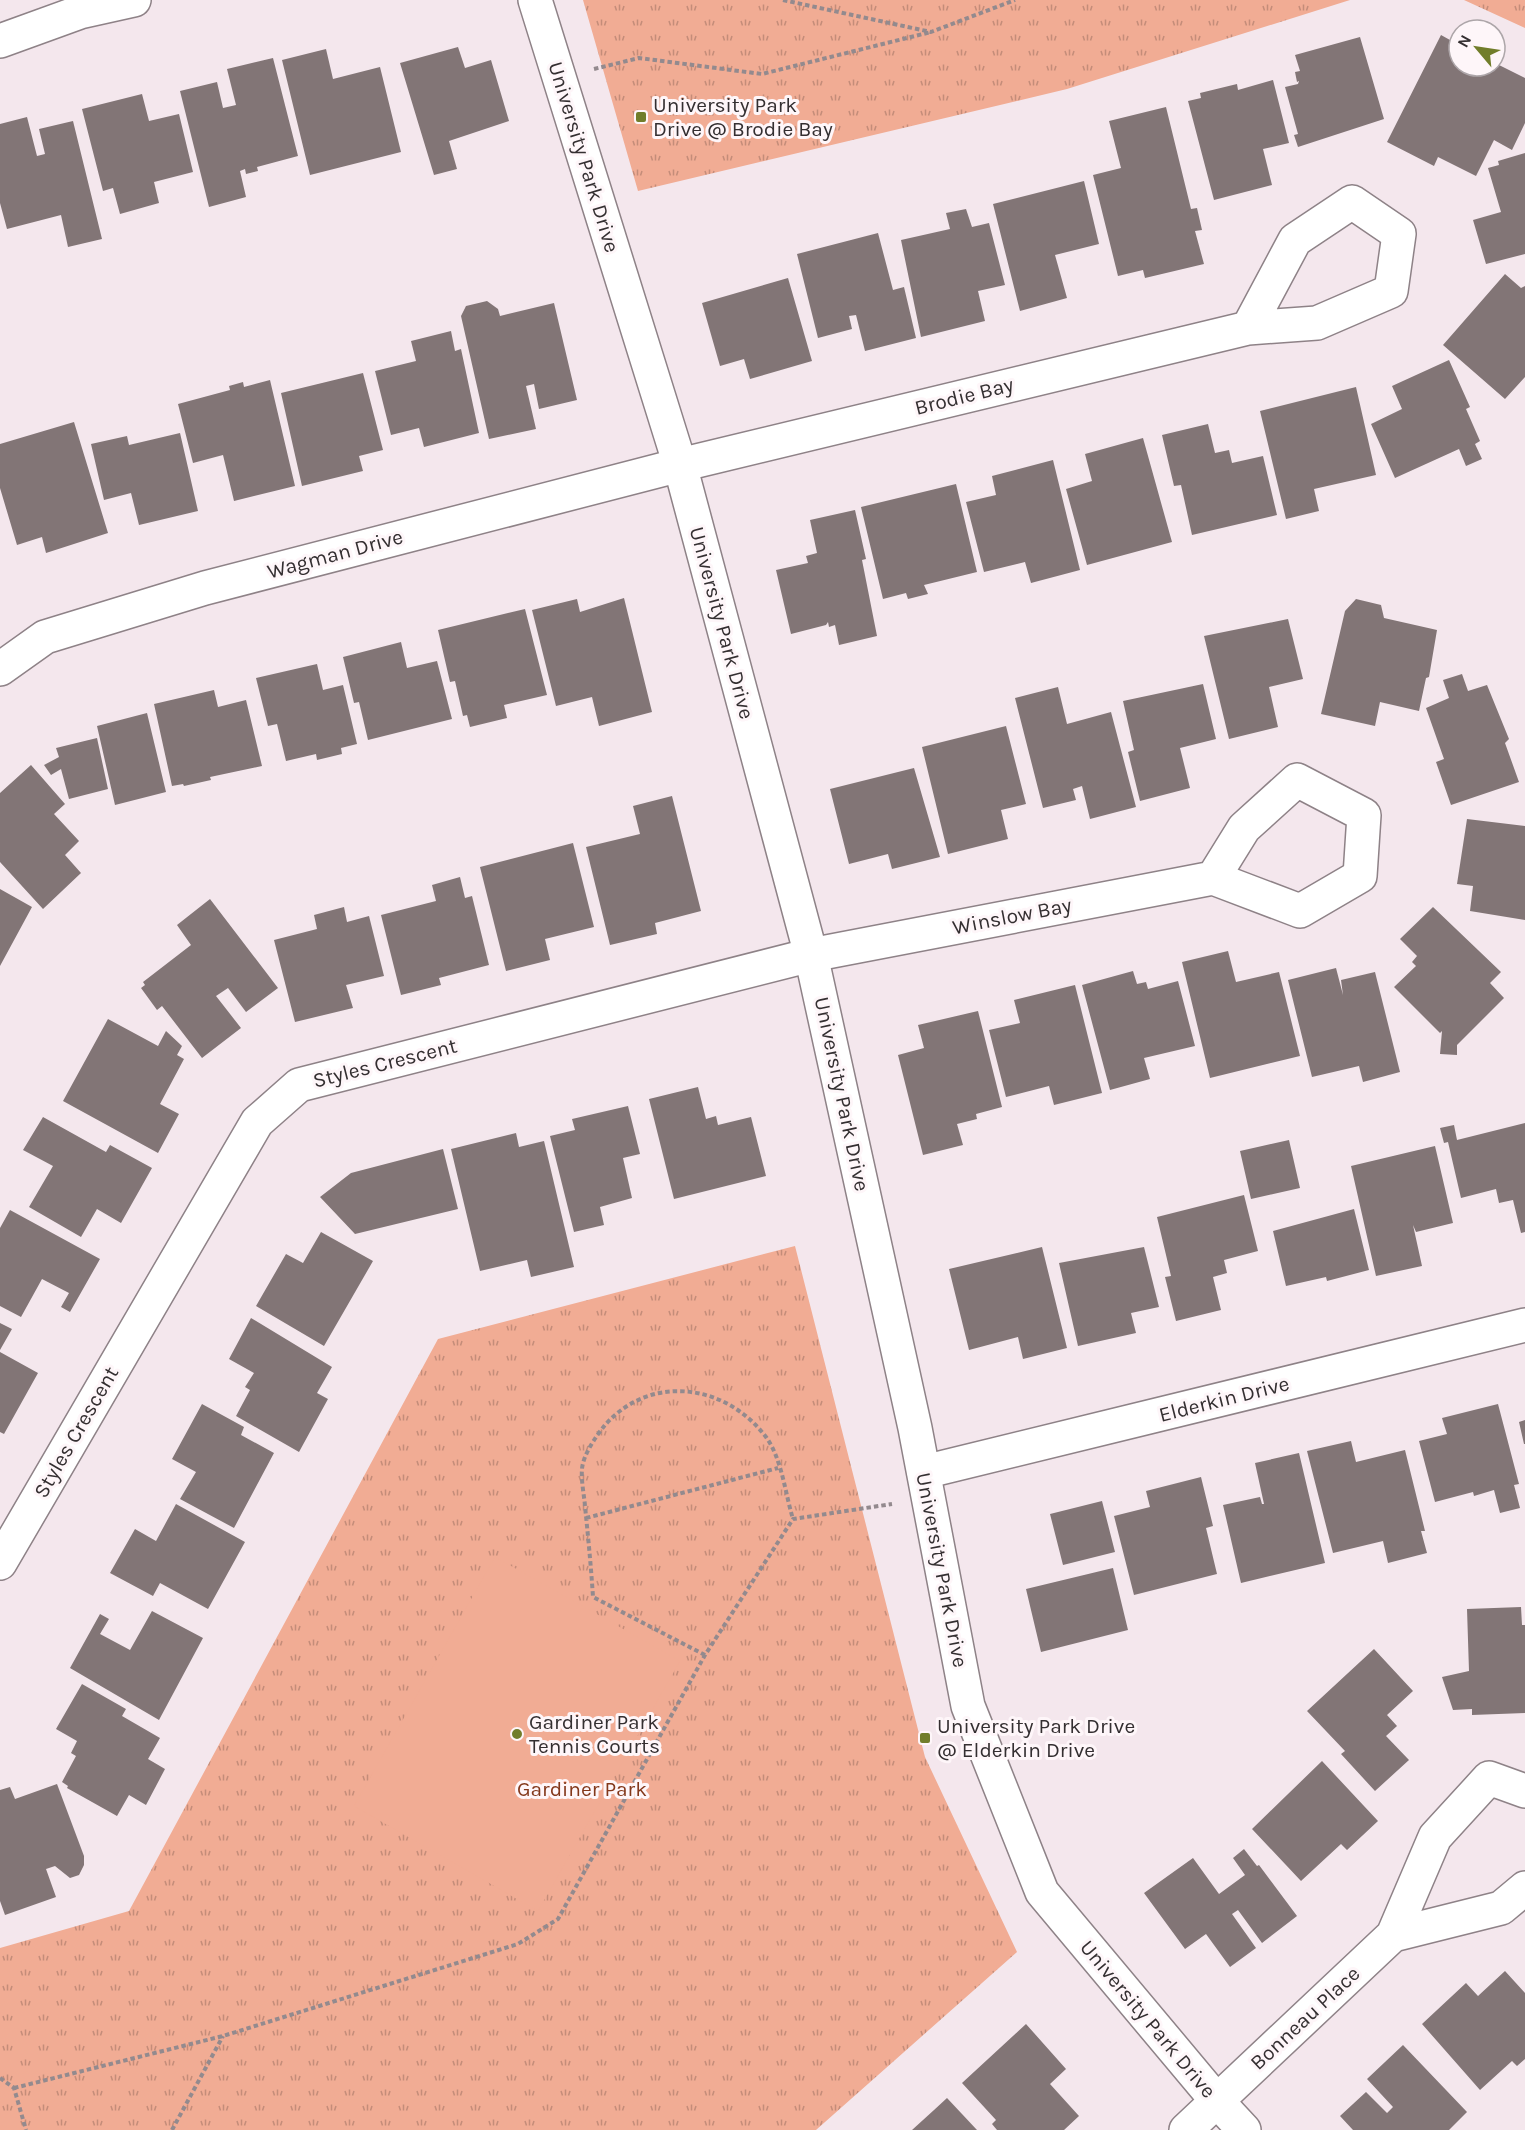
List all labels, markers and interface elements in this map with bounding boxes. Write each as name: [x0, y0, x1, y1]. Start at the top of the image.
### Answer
north arrow: [1447, 18, 1507, 78]
text: N: [1453, 31, 1475, 51]
street label: University Park Drive: [544, 59, 624, 255]
place label: University Park Drive @ Brodie Bay: [653, 93, 833, 141]
marker: University Park Drive @ Brodie Bay: [634, 110, 648, 124]
street label: Brodie Bay: [912, 372, 1016, 420]
street label: Wagman Drive: [265, 524, 405, 584]
street label: University Park Drive: [685, 524, 759, 722]
street label: Winslow Bay: [950, 893, 1074, 939]
street label: University Park Drive: [810, 995, 874, 1193]
street label: Styles Crescent: [311, 1033, 460, 1092]
street label: Styles Crescent: [29, 1362, 123, 1502]
street label: Elderkin Drive: [1156, 1371, 1292, 1427]
street label: University Park Drive: [911, 1470, 973, 1670]
place label: Gardiner Park Tennis Courts: [529, 1710, 660, 1758]
place label: University Park Drive @ Elderkin Drive: [937, 1714, 1135, 1762]
marker: Gardiner Park Tennis Courts: [510, 1727, 524, 1741]
marker: University Park Drive @ Elderkin Drive: [918, 1731, 932, 1745]
park label: Gardiner Park: [517, 1777, 647, 1801]
street label: University Park Drive: [1075, 1935, 1221, 2103]
street label: Bonneau Place: [1245, 1961, 1365, 2075]

